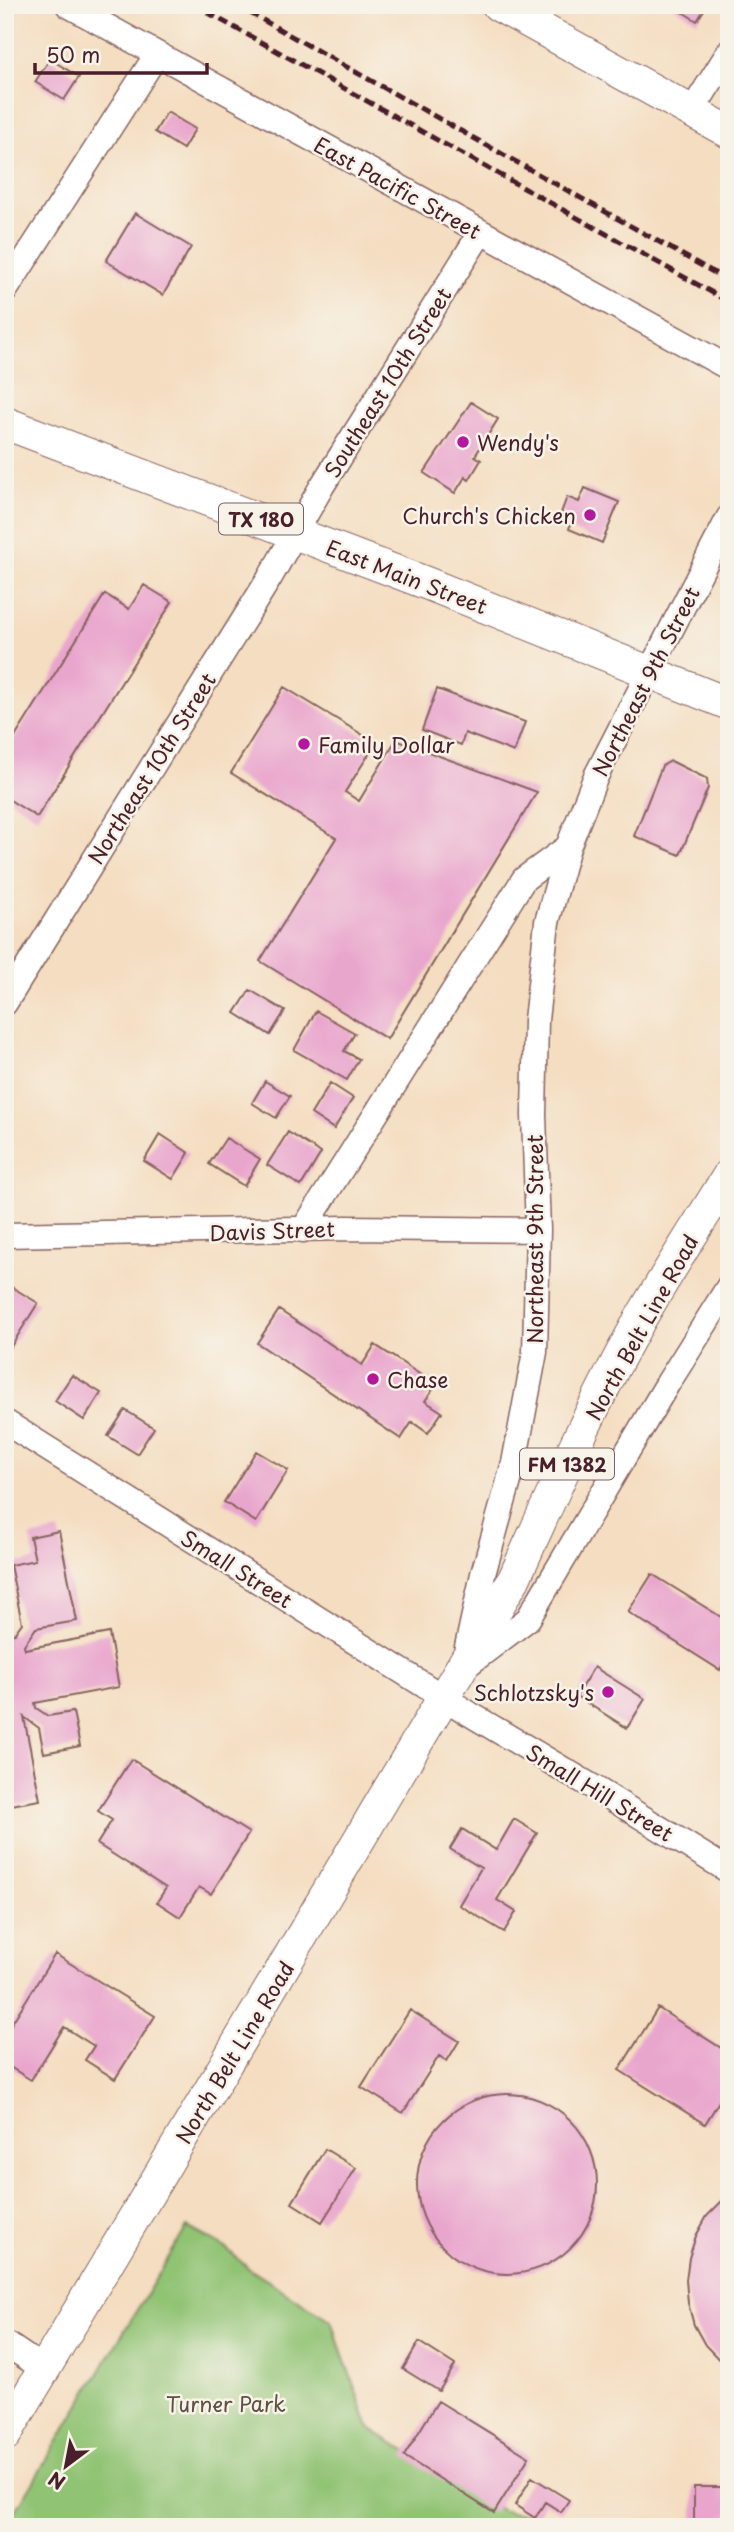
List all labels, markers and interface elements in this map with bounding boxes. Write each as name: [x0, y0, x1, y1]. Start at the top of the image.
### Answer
scale bar: [35, 32, 206, 76]
text: 50 m: [46, 38, 100, 70]
street label: East Pacific Street: [309, 128, 487, 246]
street label: Southeast 10th Street: [315, 281, 459, 483]
place label: Wendy's: [477, 426, 559, 458]
marker: Wendy's: [455, 434, 471, 450]
place label: Church's Chicken: [402, 499, 576, 531]
road number: TX 180: [219, 504, 303, 534]
marker: Church's Chicken: [582, 507, 598, 523]
street label: East Main Street: [322, 531, 492, 621]
street label: Northeast 9th Street: [583, 580, 707, 782]
street label: Northeast 10th Street: [79, 666, 223, 870]
place label: Family Dollar: [318, 728, 455, 760]
marker: Family Dollar: [296, 736, 312, 752]
street label: Northeast 9th Street: [518, 1134, 550, 1344]
street label: Davis Street: [209, 1212, 335, 1248]
street label: North Belt Line Road: [577, 1228, 705, 1426]
place label: Chase: [387, 1363, 448, 1395]
marker: Chase: [365, 1371, 381, 1387]
road number: FM 1382: [520, 1448, 614, 1480]
street label: Small Street: [175, 1521, 299, 1615]
place label: Schlotzsky's: [474, 1676, 594, 1708]
marker: Schlotzsky's: [600, 1684, 616, 1700]
street label: Small Hill Street: [520, 1735, 680, 1849]
street label: North Belt Line Road: [167, 1955, 301, 2149]
park label: Turner Park: [166, 2387, 286, 2419]
north arrow: [32, 2430, 102, 2500]
text: N: [43, 2465, 70, 2497]

